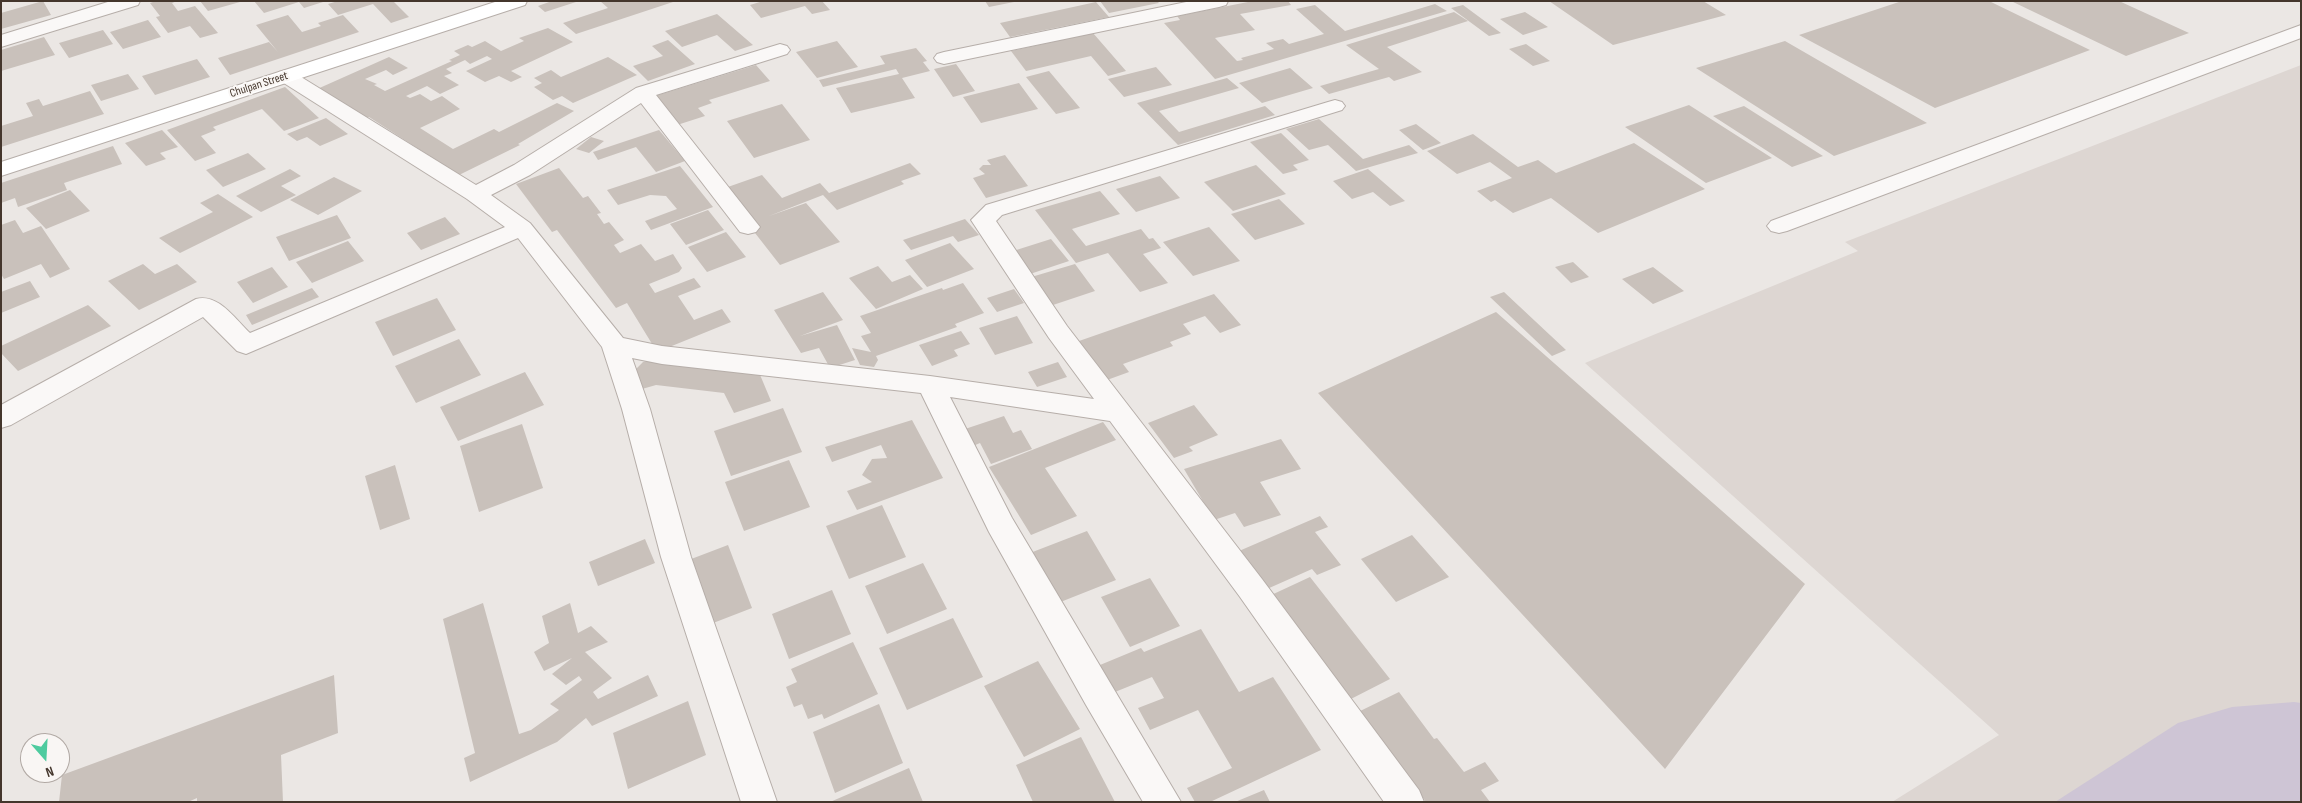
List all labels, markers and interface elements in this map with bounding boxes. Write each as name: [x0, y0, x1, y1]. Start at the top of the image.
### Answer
street label: Chulpan Street: [228, 69, 290, 101]
north arrow: [20, 733, 70, 783]
text: N: [43, 762, 56, 781]

